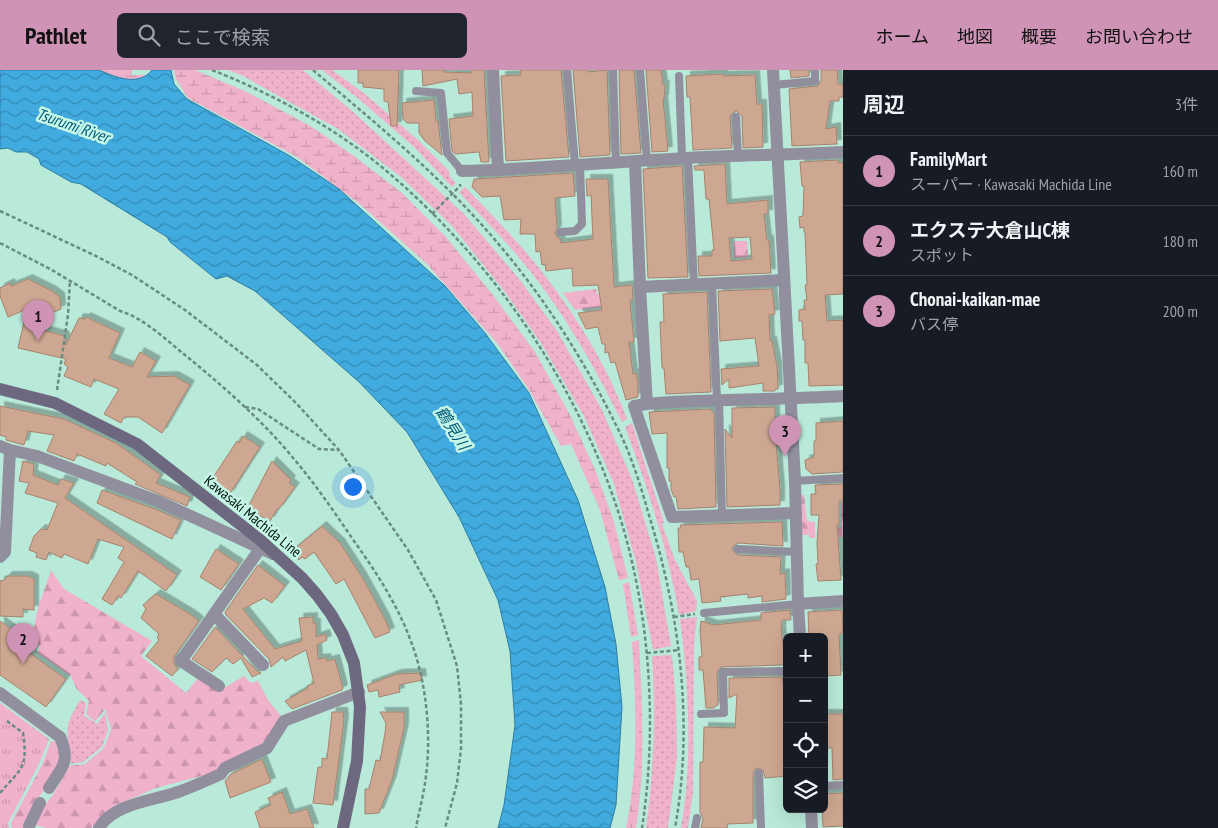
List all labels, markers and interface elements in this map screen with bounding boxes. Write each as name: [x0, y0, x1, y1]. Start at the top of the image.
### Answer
search box: [117, 13, 467, 58]
text: Pathlet: [25, 20, 87, 51]
icon: search: [135, 21, 163, 49]
text: ここで検索: [175, 25, 270, 49]
text: ホーム: [876, 25, 929, 48]
text: 地図: [957, 25, 993, 48]
text: 概要: [1021, 25, 1057, 48]
text: お問い合わせ: [1085, 25, 1193, 48]
text: 周辺: [863, 91, 905, 118]
text: 3件: [1175, 94, 1198, 114]
water label: Tsurumi River: [34, 103, 114, 148]
text: FamilyMart: [910, 147, 987, 171]
text: 1: [875, 161, 883, 181]
text: 160 m: [1163, 161, 1198, 181]
text: スーパー · Kawasaki Machida Line: [910, 174, 1112, 194]
text: エクステ大倉山C棟: [910, 218, 1070, 242]
text: 2: [875, 231, 883, 251]
text: 180 m: [1163, 231, 1198, 251]
text: スポット: [910, 245, 974, 265]
text: Chonai-kaikan-mae: [910, 287, 1040, 311]
pin: 1: [22, 300, 54, 341]
text: 3: [875, 301, 883, 321]
text: 200 m: [1163, 301, 1198, 321]
text: バス停: [910, 314, 958, 334]
water label: 鶴見川: [432, 402, 476, 455]
pin: 3: [769, 415, 801, 456]
street label: Kawasaki Machida Line: [200, 471, 306, 561]
your location: [340, 474, 366, 500]
pin: 2: [7, 623, 39, 664]
map controls: [783, 633, 828, 813]
button: +: [783, 633, 828, 678]
button: −: [783, 678, 828, 723]
button: locate: [783, 723, 828, 768]
button: layers: [783, 768, 828, 813]

